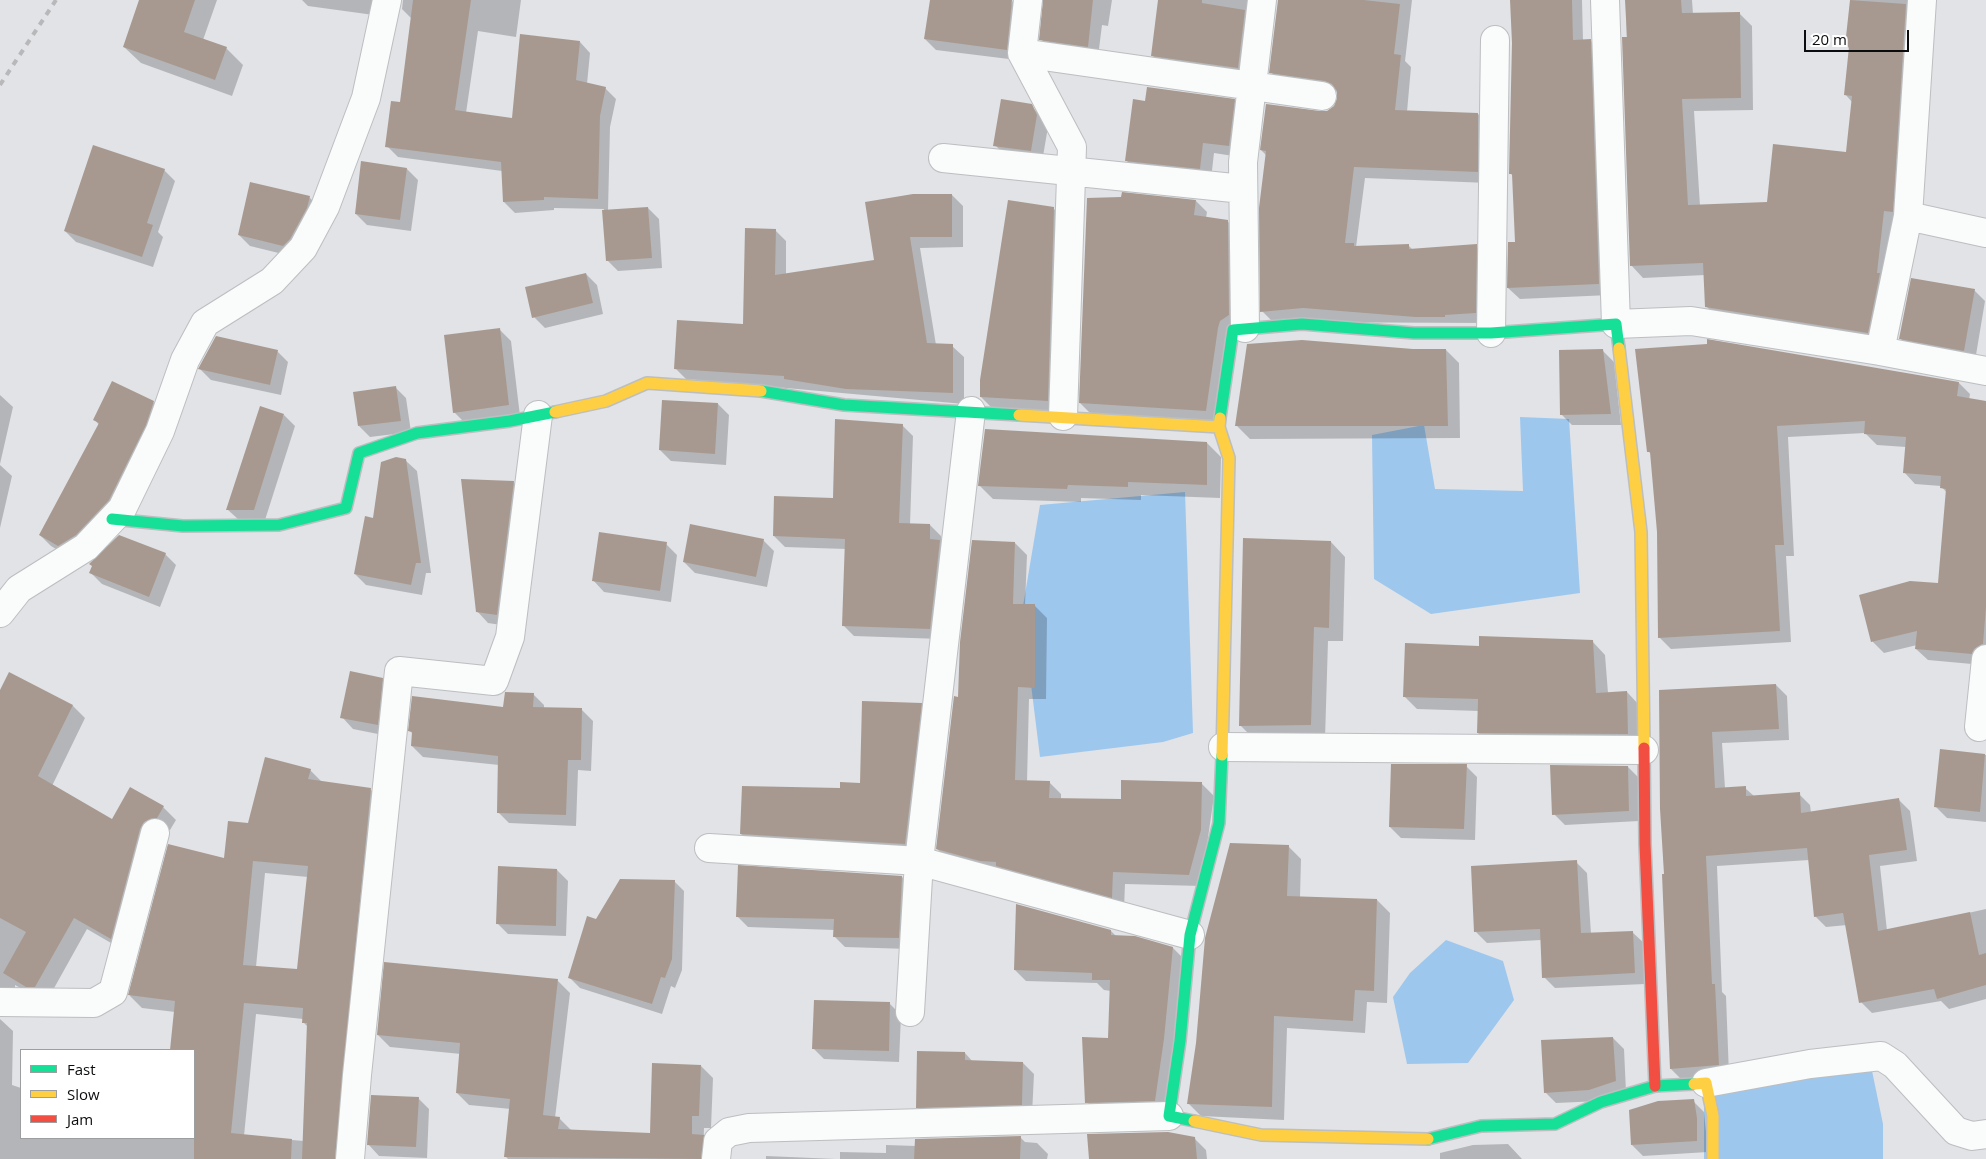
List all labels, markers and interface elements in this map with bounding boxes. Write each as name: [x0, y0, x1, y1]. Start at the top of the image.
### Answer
scale bar: [1806, 20, 1911, 52]
text: 20 m: [1812, 29, 1847, 49]
legend: [20, 1049, 195, 1139]
text: Fast: [67, 1059, 96, 1079]
text: Slow: [67, 1084, 100, 1104]
text: Jam: [67, 1109, 93, 1129]

